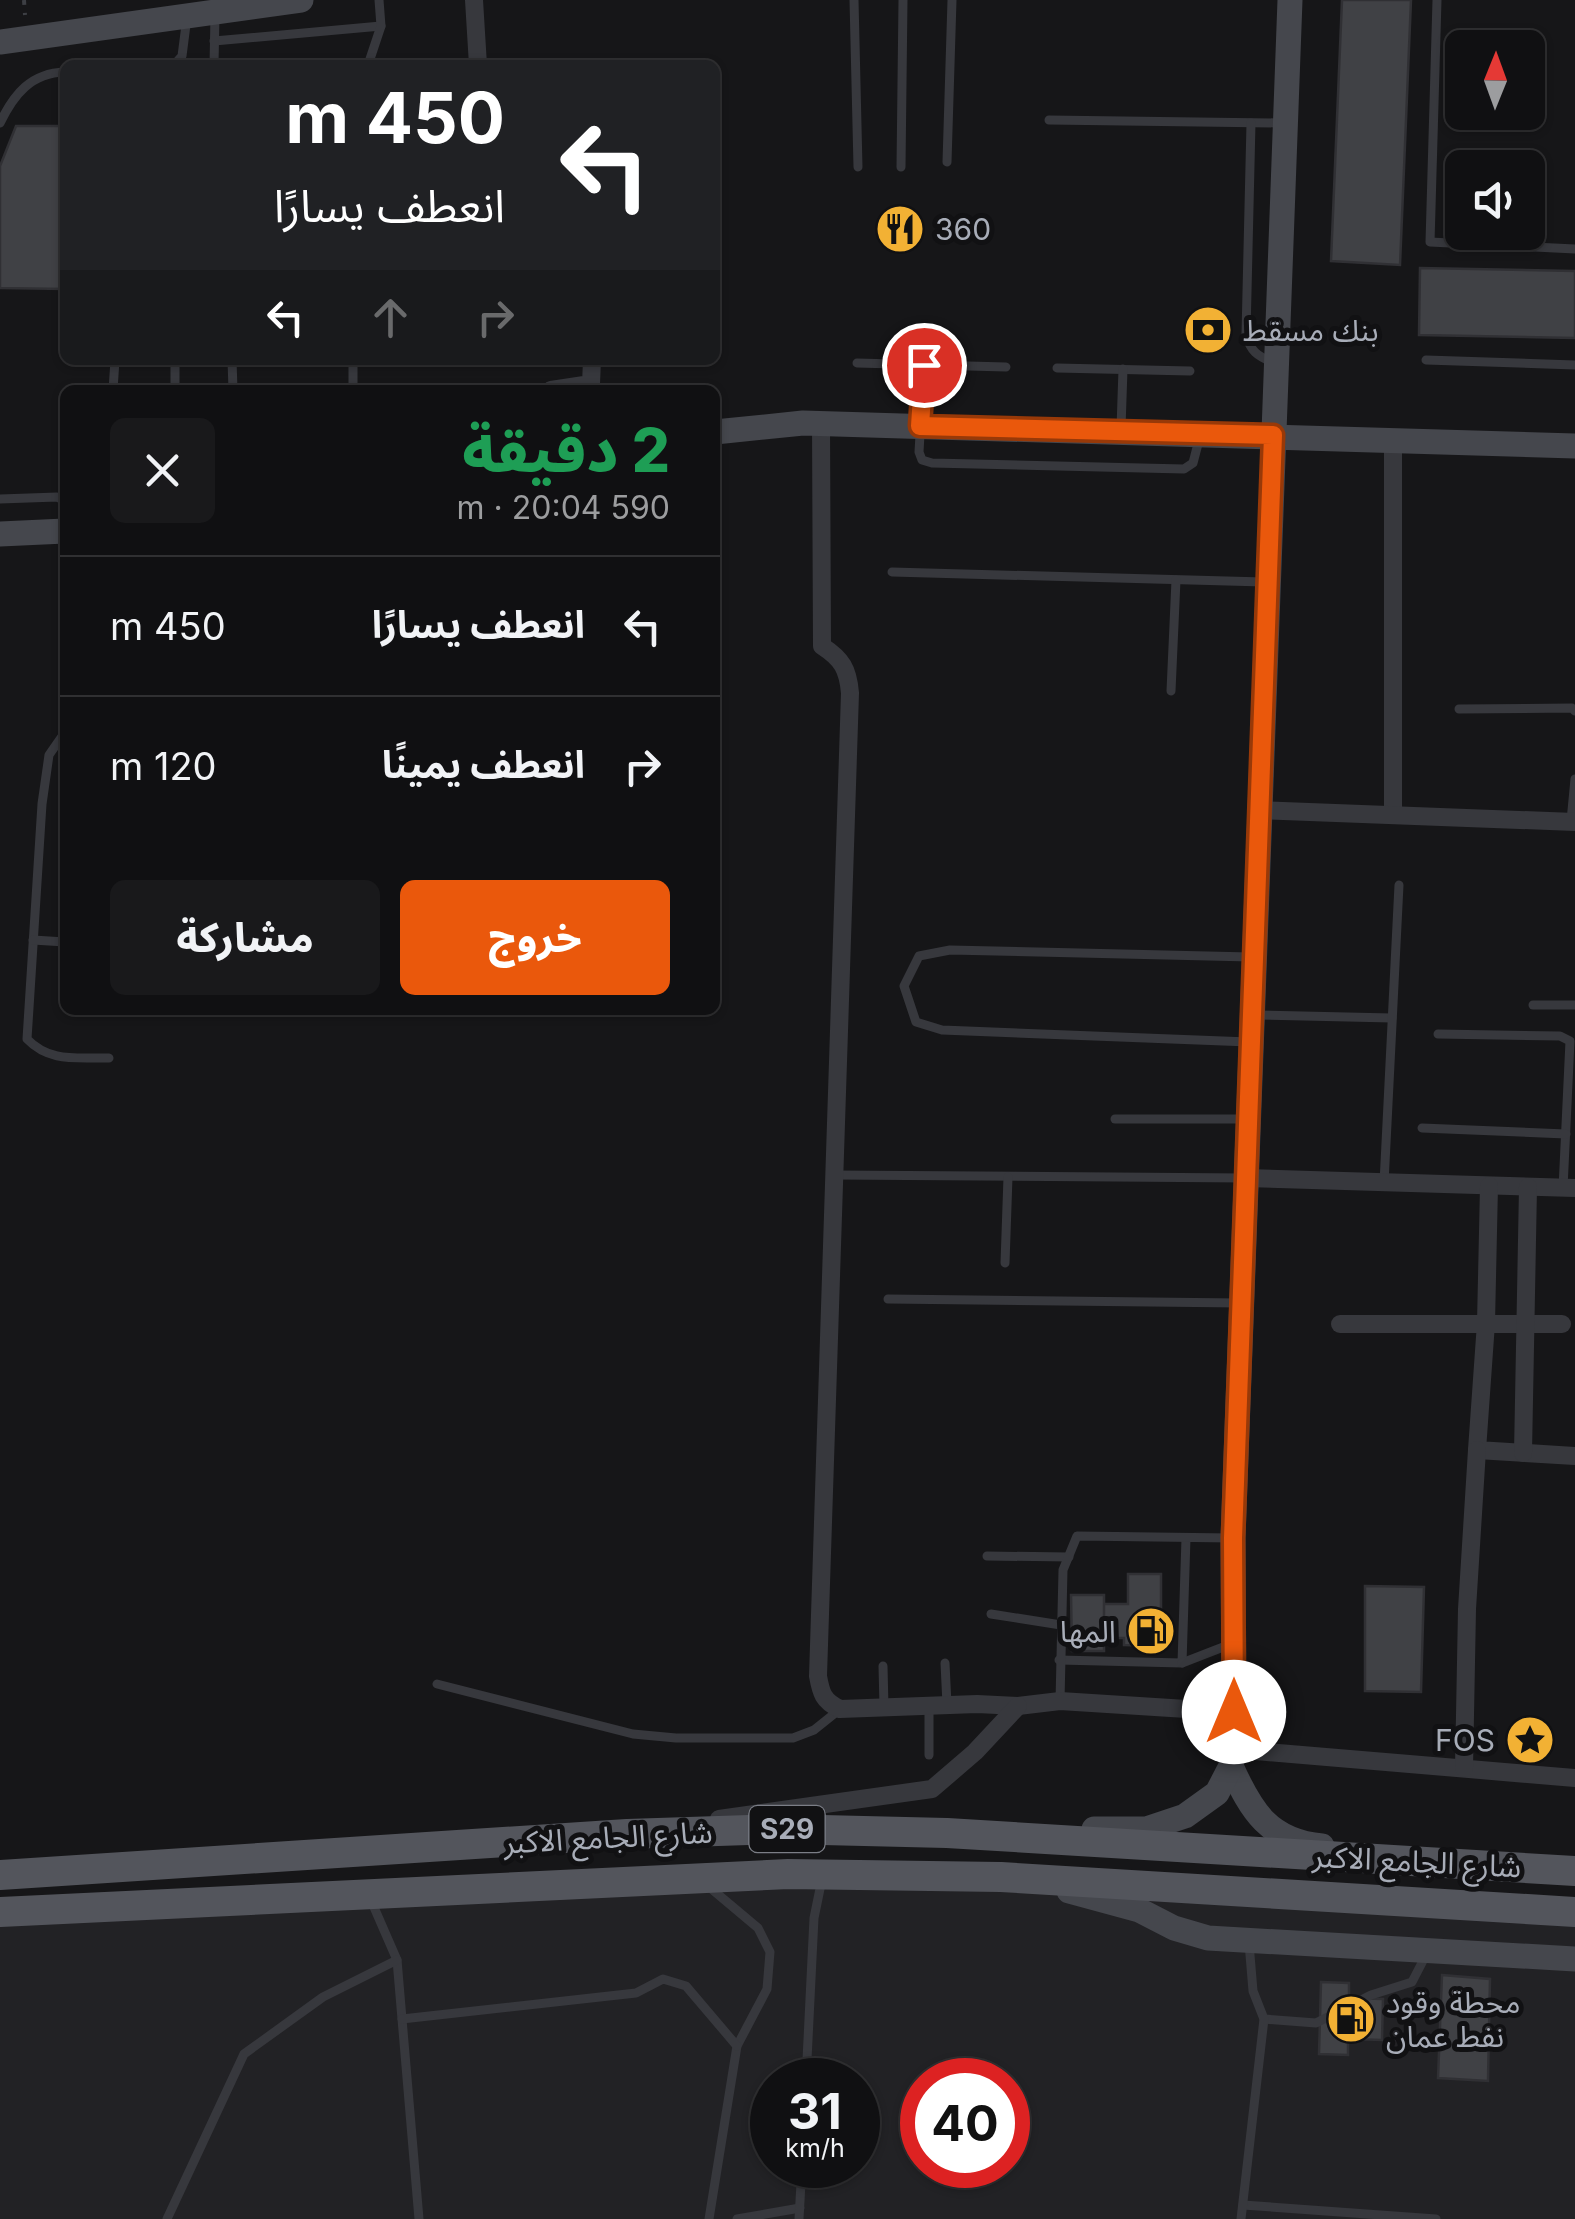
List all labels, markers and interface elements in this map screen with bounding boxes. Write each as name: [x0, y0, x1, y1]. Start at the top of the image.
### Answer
north arrow: [1445, 30, 1545, 130]
map controls: [1445, 30, 1545, 250]
text: 450 m: [285, 75, 505, 160]
icon: left: [540, 100, 670, 230]
button: sound: [1445, 150, 1545, 250]
text: انعطف يسارًا: [274, 178, 505, 233]
restaurant icon: 360: [874, 203, 926, 255]
place label: 360: [935, 211, 991, 247]
icon: left: [258, 290, 313, 345]
icon: ahead: [363, 290, 418, 345]
icon: right: [468, 290, 523, 345]
bank icon: بنك مسقط: [1182, 304, 1234, 356]
place label: بنك مسقط: [1243, 312, 1379, 348]
pin: [882, 323, 967, 408]
icon: arrive: [897, 338, 952, 393]
text: 2 دقيقة: [462, 414, 670, 486]
button: close: [110, 418, 215, 523]
text: 590 m · 20:04: [456, 488, 670, 527]
icon: left: [615, 599, 670, 654]
text: انعطف يسارًا: [372, 601, 585, 647]
text: 450 m: [110, 603, 226, 649]
icon: right: [615, 739, 670, 794]
text: انعطف يمينًا: [382, 741, 585, 787]
text: 120 m: [110, 743, 217, 789]
button: مشاركة: [110, 880, 380, 995]
button: خروج: [400, 880, 670, 995]
fuel station icon: المه‍ا: [1125, 1605, 1177, 1657]
place label: المه‍ا: [1060, 1613, 1116, 1649]
position arrow: [1182, 1660, 1286, 1764]
place icon: FOS: [1504, 1714, 1556, 1766]
place label: FOS: [1435, 1722, 1495, 1758]
road number: S29: [750, 1806, 824, 1852]
street label: شارع الجامع الاكبر: [502, 1814, 714, 1865]
street label: شارع الجامع الاكبر: [1310, 1838, 1522, 1889]
place label: محطة وقود نفط عمان: [1386, 1984, 1520, 2054]
fuel station icon: محطة وقود نفط عمان: [1325, 1993, 1377, 2045]
speed limit sign: 40: [900, 2058, 1030, 2188]
text: 31: [788, 2081, 842, 2141]
text: km/h: [785, 2133, 845, 2163]

